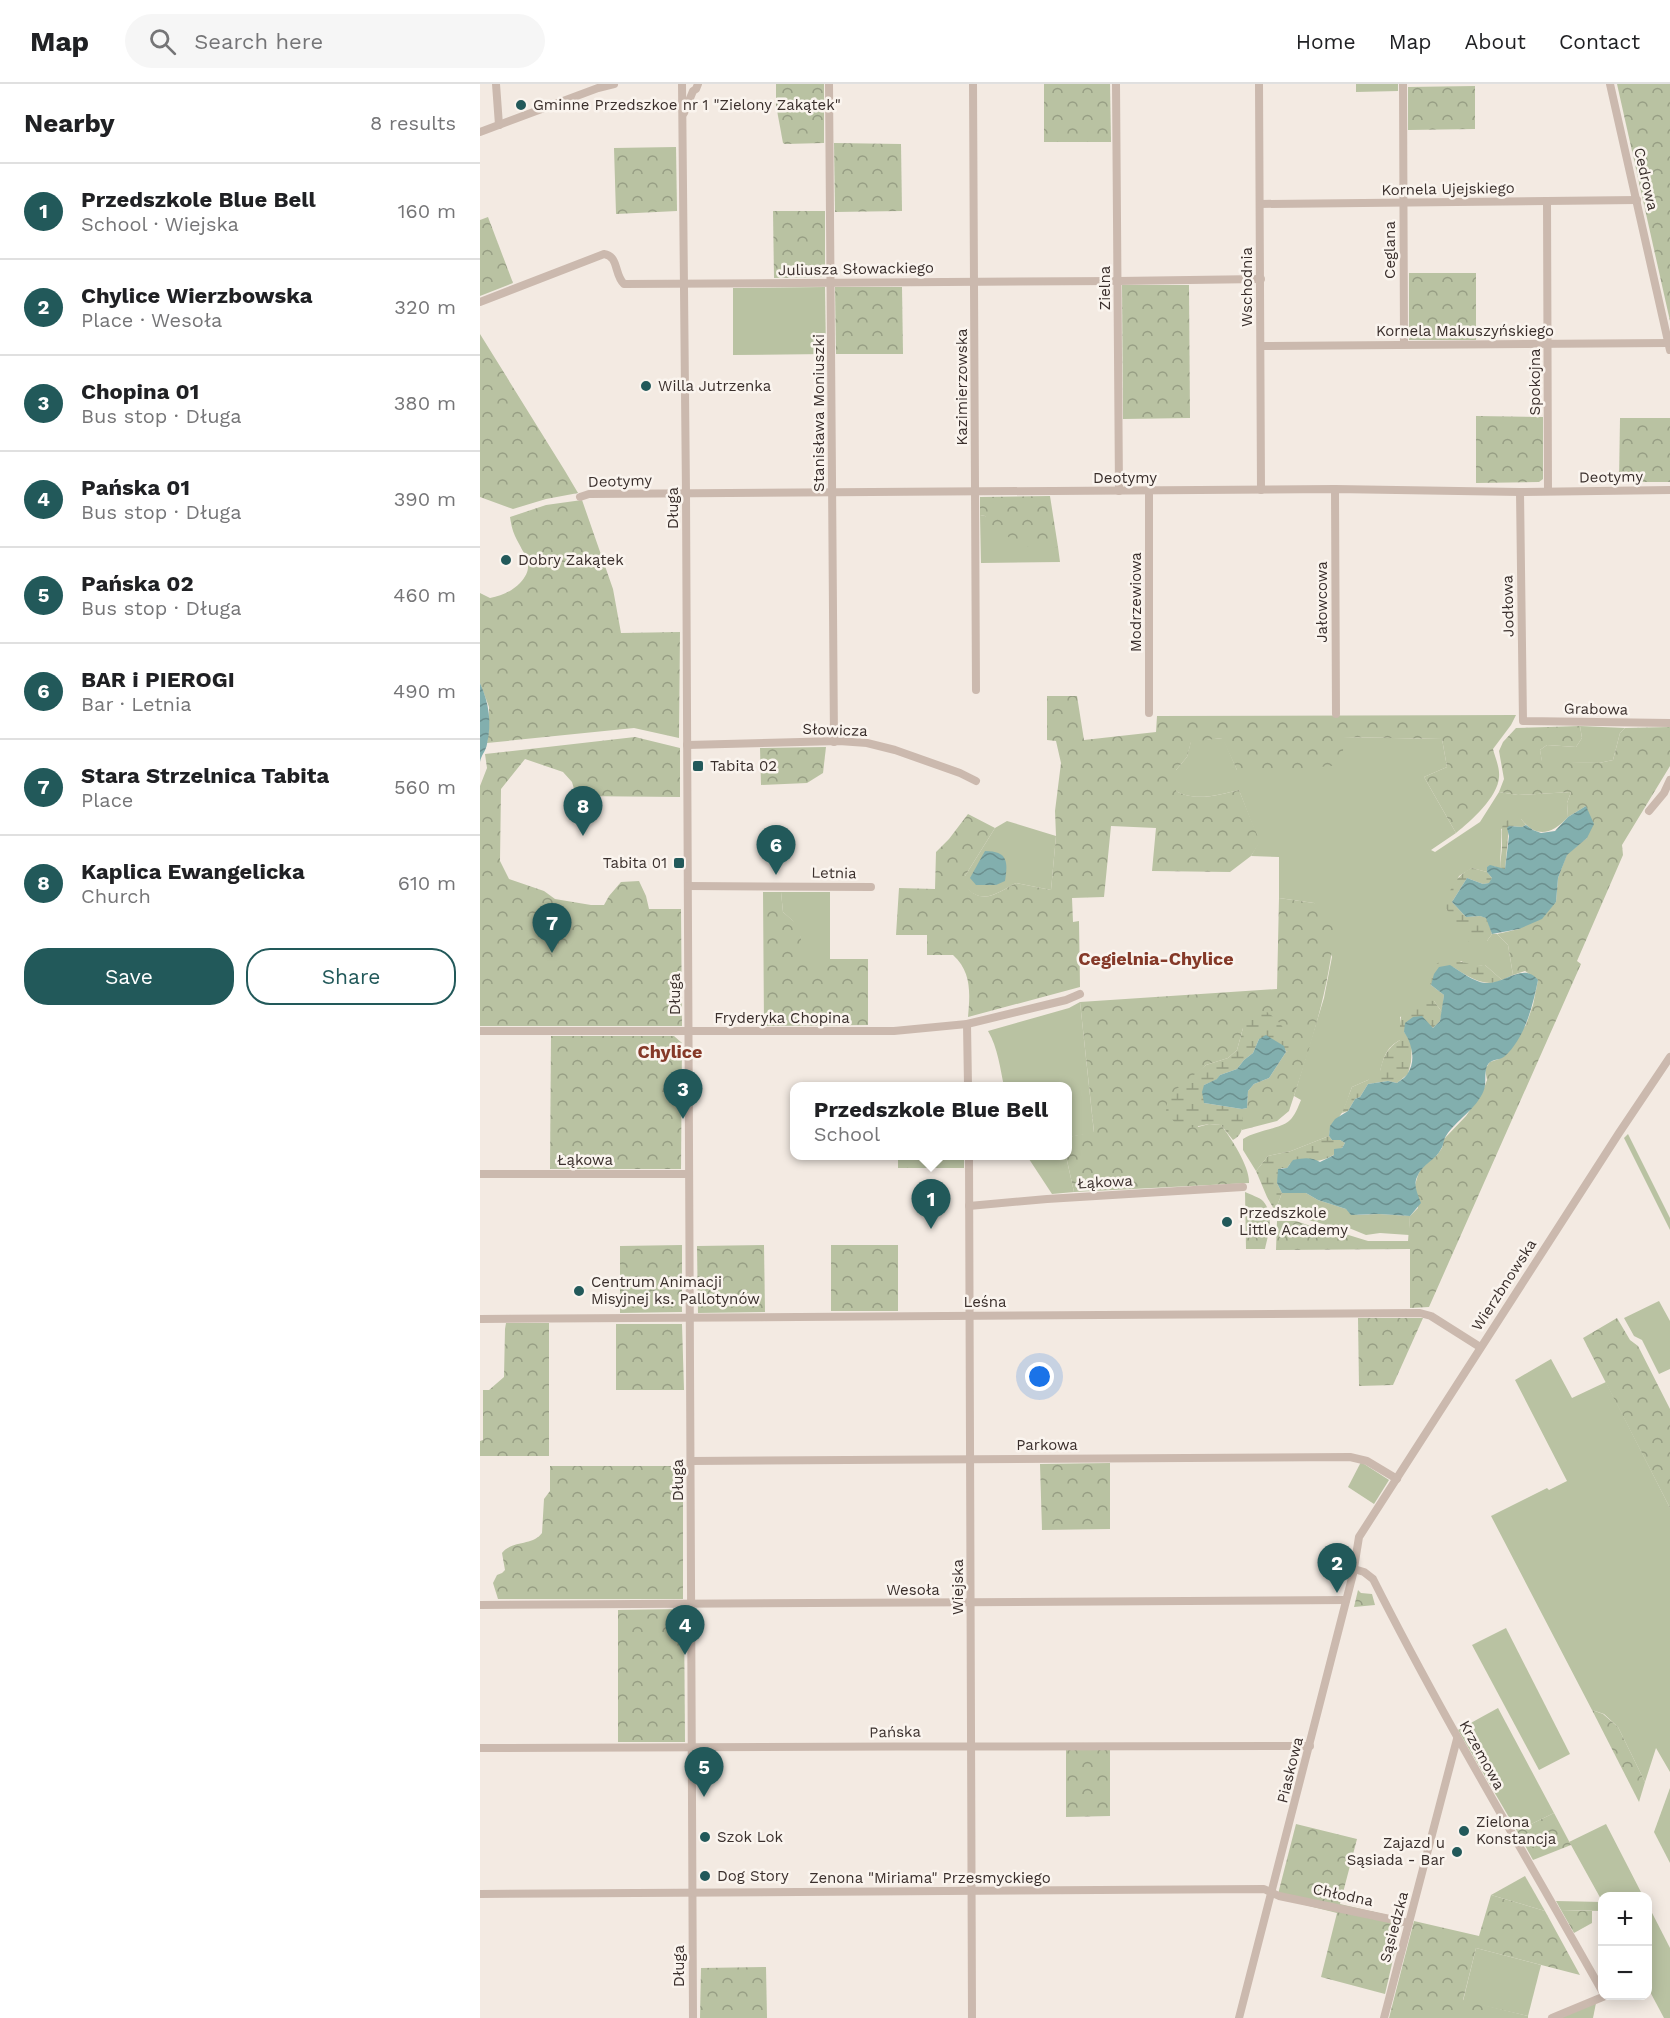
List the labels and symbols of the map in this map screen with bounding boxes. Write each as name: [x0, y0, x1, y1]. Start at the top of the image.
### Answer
place label: Gminne Przedszkoe nr 1 "Zielony Zakątek": [533, 96, 841, 114]
marker: Gminne Przedszkoe nr 1 "Zielony Zakątek": [514, 98, 528, 112]
street label: Cedrowa: [1630, 146, 1662, 213]
street label: Kornela Ujejskiego: [1381, 179, 1515, 199]
street label: Ceglana: [1381, 221, 1399, 279]
street label: Wschodnia: [1238, 247, 1256, 327]
street label: Juliusza Słowackiego: [778, 259, 934, 279]
street label: Zielna: [1096, 265, 1114, 310]
street label: Kornela Makuszyńskiego: [1376, 322, 1554, 340]
street label: Kazimierzowska: [953, 328, 971, 445]
street label: Stanisława Moniuszki: [810, 334, 828, 492]
street label: Spokojna: [1526, 348, 1544, 415]
place label: Willa Jutrzenka: [658, 377, 772, 395]
marker: Willa Jutrzenka: [639, 379, 653, 393]
street label: Deotymy: [1579, 467, 1644, 487]
street label: Deotymy: [1093, 469, 1157, 487]
street label: Deotymy: [588, 471, 653, 491]
street label: Długa: [664, 486, 682, 529]
place label: Dobry Zakątek: [518, 551, 624, 569]
street label: Modrzewiowa: [1127, 552, 1145, 652]
marker: Dobry Zakątek: [499, 553, 513, 567]
street label: Jałowcowa: [1313, 561, 1331, 643]
street label: Jodłowa: [1498, 574, 1518, 637]
street label: Grabowa: [1564, 699, 1629, 719]
street label: Słowicza: [802, 720, 868, 740]
place label: Tabita 02: [710, 757, 777, 775]
marker: Tabita 02: [691, 759, 705, 773]
pin: 8: [564, 786, 602, 836]
pin: 6: [756, 826, 796, 875]
place label: Tabita 01: [603, 854, 667, 872]
marker: Tabita 01: [672, 856, 686, 870]
street label: Letnia: [811, 864, 857, 882]
pin: 7: [532, 904, 572, 953]
district label: Cegielnia-Chylice: [1078, 948, 1234, 969]
street label: Długa: [666, 972, 684, 1015]
street label: Fryderyka Chopina: [714, 1009, 850, 1027]
district label: Chylice: [638, 1041, 702, 1062]
pin: 3: [664, 1070, 702, 1119]
street label: Łąkowa: [557, 1151, 613, 1169]
street label: Łąkowa: [1077, 1172, 1134, 1192]
pin: 1: [912, 1180, 950, 1229]
place label: Przedszkole Little Academy: [1239, 1204, 1348, 1239]
marker: Przedszkole Little Academy: [1220, 1215, 1234, 1229]
street label: Wierzbnowska: [1468, 1235, 1541, 1334]
place label: Centrum Animacji Misyjnej ks. Pallotynów: [591, 1273, 760, 1308]
marker: Centrum Animacji Misyjnej ks. Pallotynów: [572, 1284, 586, 1298]
street label: Leśna: [963, 1293, 1007, 1311]
your location: [1025, 1362, 1054, 1391]
street label: Parkowa: [1016, 1436, 1078, 1454]
street label: Długa: [669, 1458, 687, 1501]
pin: 2: [1318, 1544, 1356, 1593]
street label: Wiejska: [949, 1559, 967, 1615]
street label: Wesoła: [886, 1581, 940, 1599]
pin: 4: [666, 1606, 704, 1655]
street label: Krzemowa: [1456, 1717, 1509, 1793]
street label: Pańska: [869, 1723, 921, 1741]
street label: Piaskowa: [1273, 1735, 1307, 1805]
pin: 5: [684, 1748, 724, 1797]
place label: Zielona Konstancja: [1476, 1813, 1557, 1848]
marker: Zielona Konstancja: [1457, 1824, 1471, 1838]
place label: Szok Lok: [717, 1828, 783, 1846]
marker: Szok Lok: [698, 1830, 712, 1844]
place label: Zajazd u Sąsiada - Bar: [1347, 1834, 1445, 1869]
marker: Zajazd u Sąsiada - Bar: [1450, 1845, 1464, 1859]
place label: Dog Story: [717, 1867, 789, 1885]
marker: Dog Story: [698, 1869, 712, 1883]
street label: Zenona "Miriama" Przesmyckiego: [809, 1869, 1051, 1887]
street label: Chłodna: [1311, 1880, 1375, 1910]
street label: Sąsiedzka: [1376, 1889, 1412, 1964]
street label: Długa: [670, 1944, 688, 1987]

